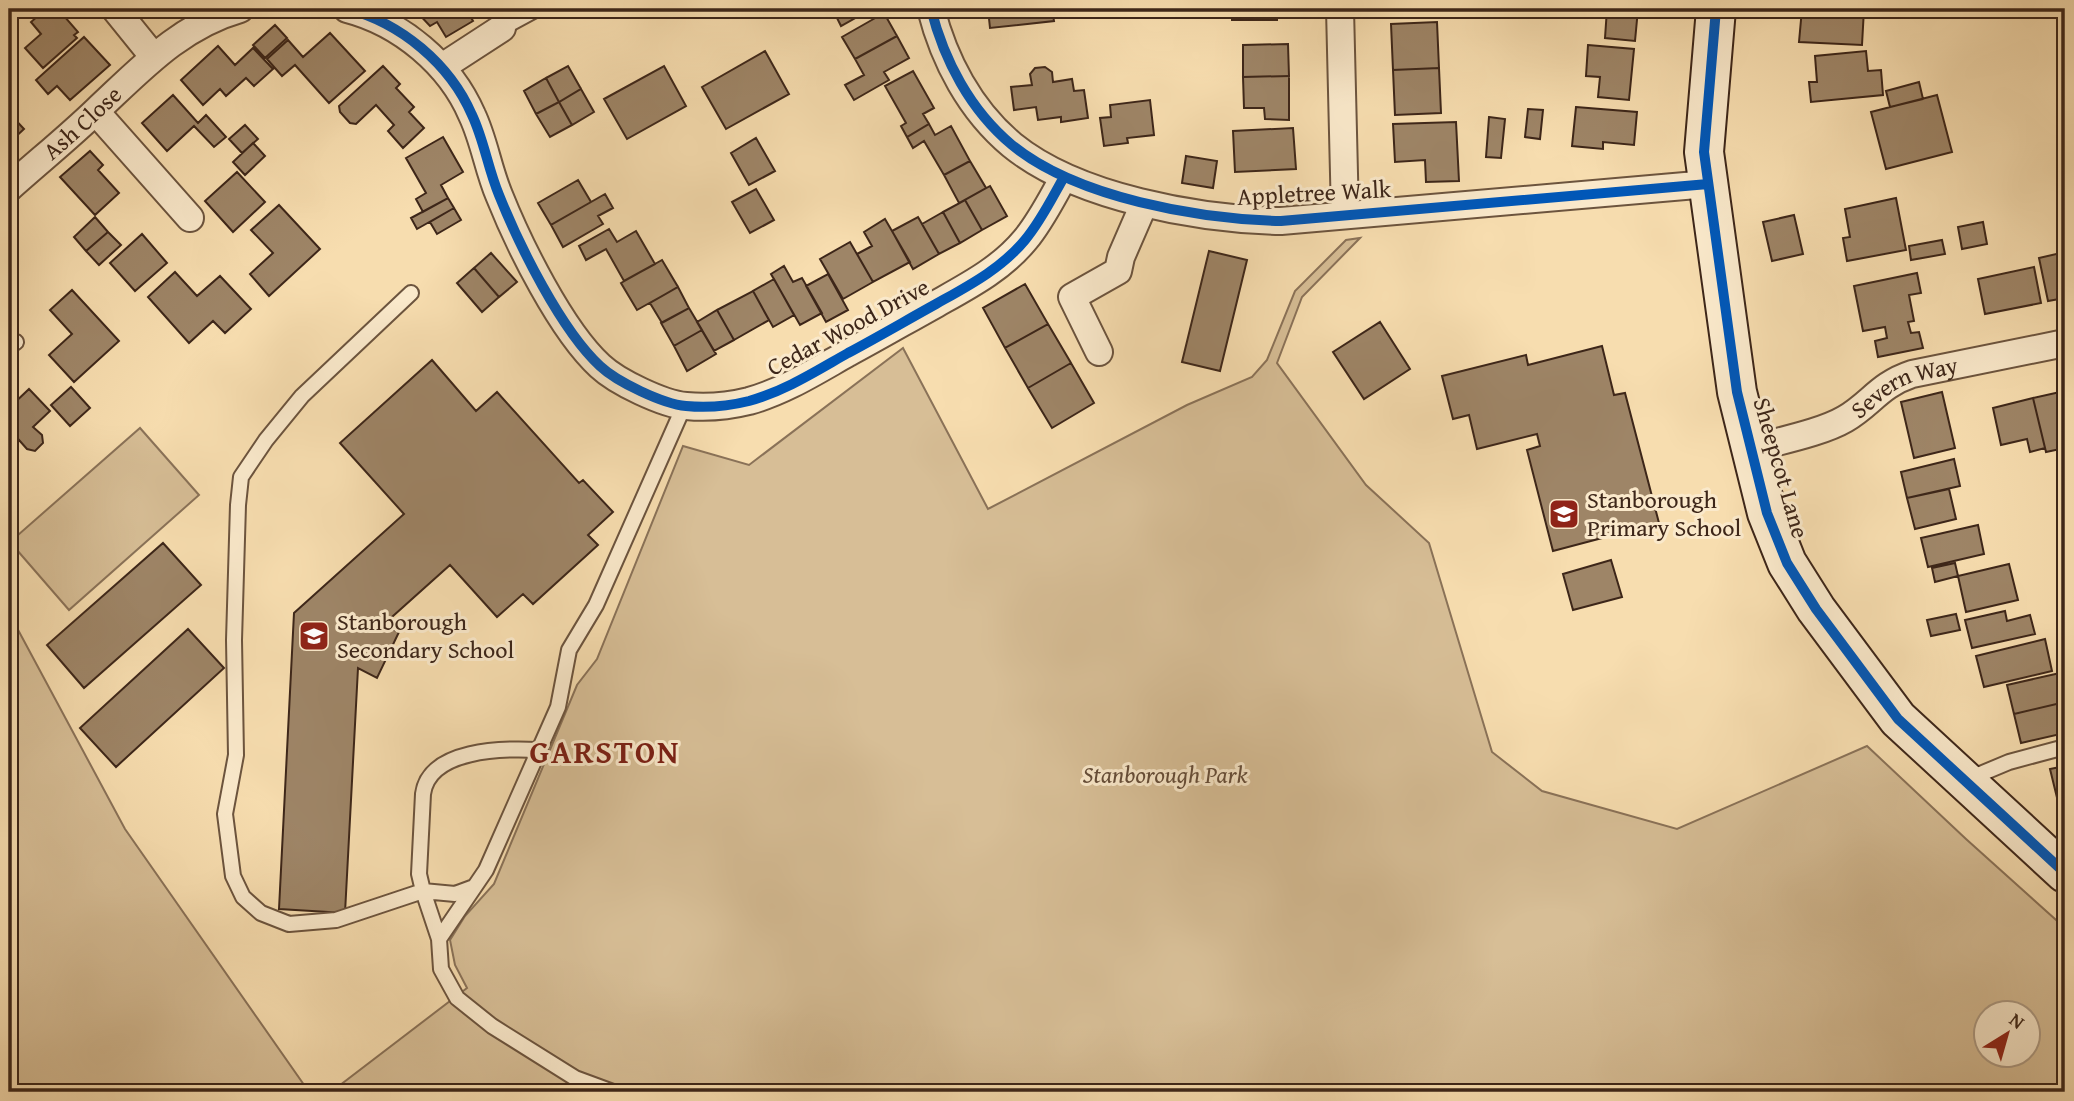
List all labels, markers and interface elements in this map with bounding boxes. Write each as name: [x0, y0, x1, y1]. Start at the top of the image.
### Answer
street label: Ash Close: [35, 77, 129, 168]
street label: Appletree Walk: [1236, 171, 1393, 214]
street label: Cedar Wood Drive: [760, 269, 935, 384]
street label: Severn Way: [1843, 347, 1961, 427]
street label: Sheepcot Lane: [1745, 393, 1818, 542]
place label: Stanborough Primary School: [1587, 482, 1742, 545]
school or university icon: Stanborough Primary School: [1547, 497, 1581, 531]
place label: Stanborough Secondary School: [337, 604, 515, 667]
school or university icon: Stanborough Secondary School: [297, 619, 331, 653]
district label: GARSTON: [530, 728, 680, 775]
park label: Stanborough Park: [1082, 757, 1248, 792]
north arrow: [1972, 1000, 2042, 1070]
text: N: [2004, 1005, 2031, 1036]

